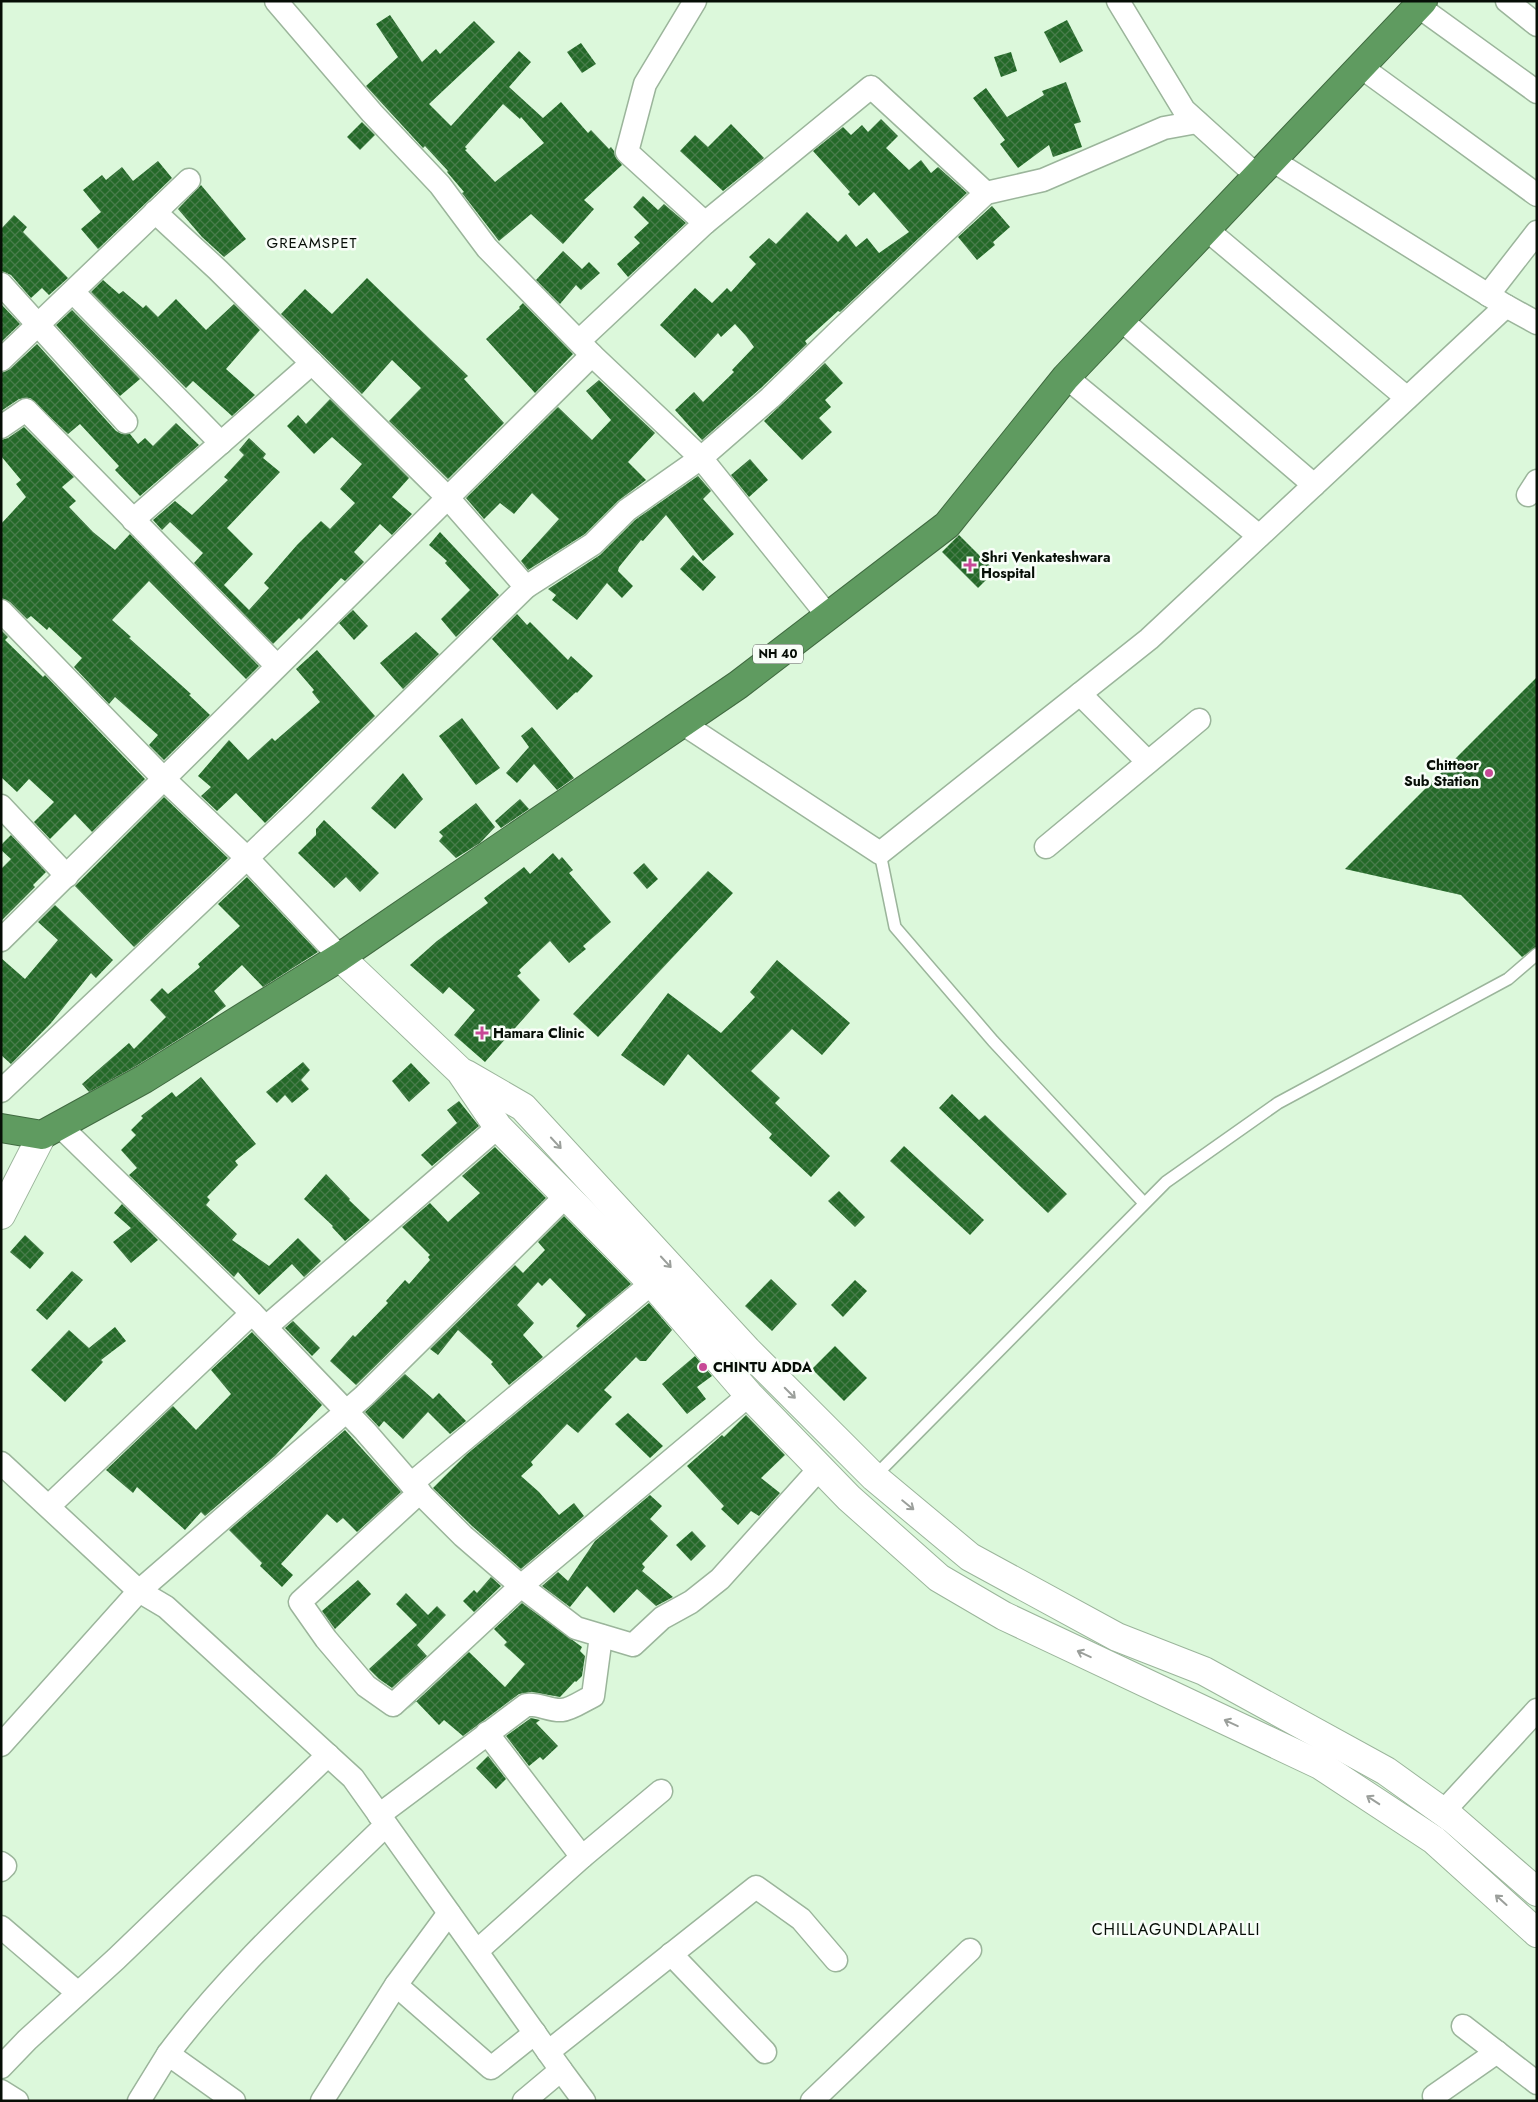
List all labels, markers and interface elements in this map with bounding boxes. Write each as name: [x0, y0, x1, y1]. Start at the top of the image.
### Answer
district label: GREAMSPET: [267, 232, 358, 254]
place label: Shri Venkateshwara Hospital: [981, 547, 1111, 583]
marker: Shri Venkateshwara Hospital: [963, 558, 977, 572]
road number: NH 40: [753, 644, 803, 664]
place label: Chittoor Sub Station: [1404, 755, 1479, 791]
marker: Chittoor Sub Station: [1483, 767, 1495, 779]
place label: Hamara Clinic: [493, 1023, 584, 1043]
marker: Hamara Clinic: [475, 1026, 489, 1040]
one-way arrow: [550, 1136, 562, 1149]
one-way arrow: [660, 1256, 672, 1269]
place label: CHINTU ADDA: [713, 1357, 813, 1377]
marker: CHINTU ADDA: [697, 1361, 709, 1373]
one-way arrow: [784, 1387, 796, 1399]
one-way arrow: [901, 1500, 914, 1511]
one-way arrow: [1077, 1649, 1092, 1658]
one-way arrow: [1224, 1718, 1239, 1727]
one-way arrow: [1367, 1795, 1381, 1805]
one-way arrow: [1494, 1894, 1507, 1906]
district label: CHILLAGUNDLAPALLI: [1092, 1918, 1260, 1941]

